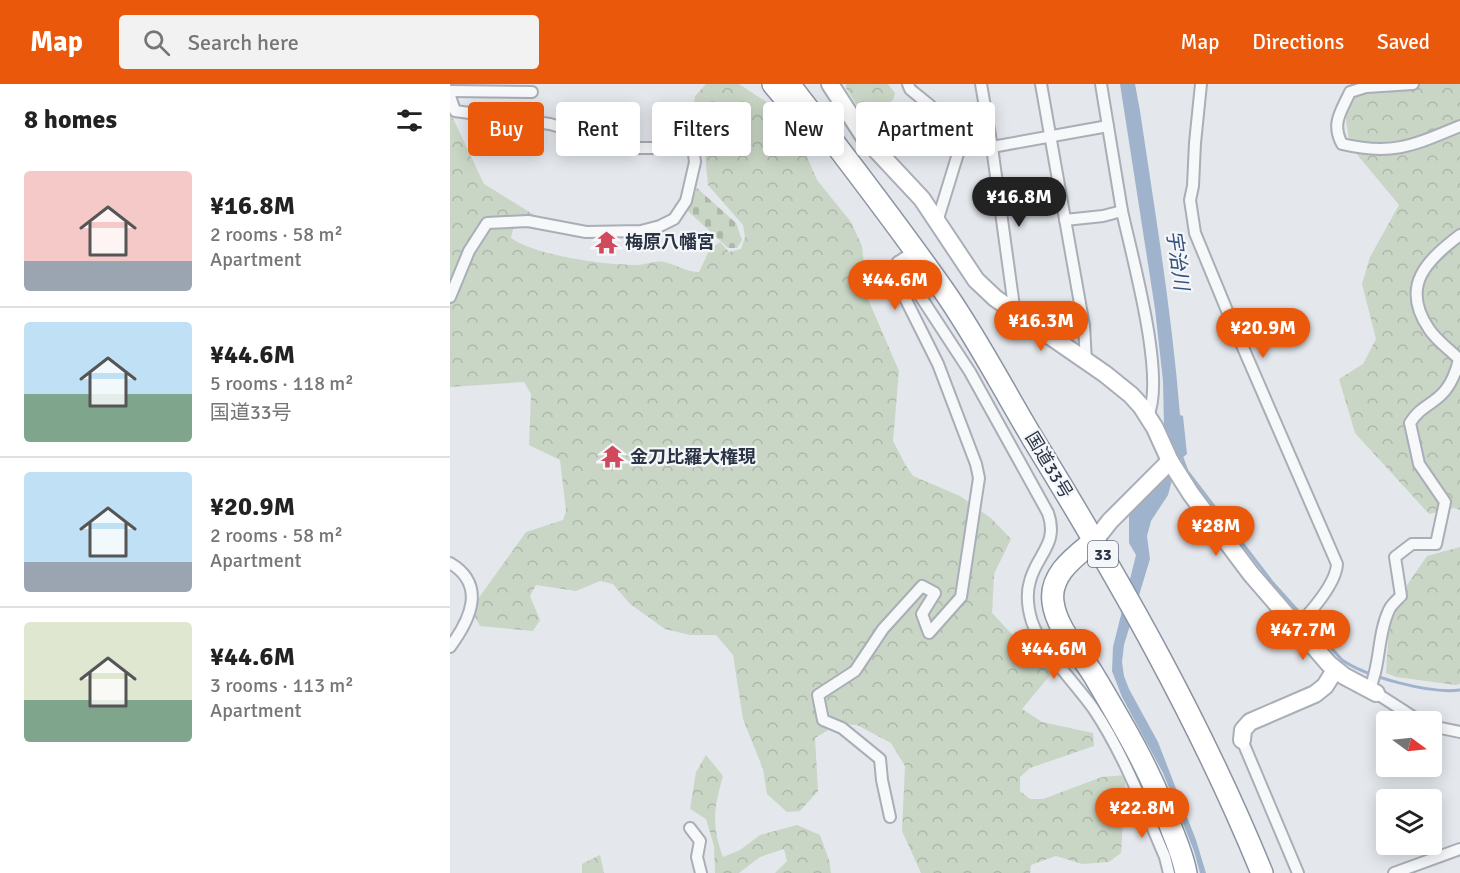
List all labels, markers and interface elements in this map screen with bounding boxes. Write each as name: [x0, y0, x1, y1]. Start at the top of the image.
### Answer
search box: [119, 15, 539, 69]
text: Map: [30, 25, 83, 59]
icon: search: [140, 26, 173, 59]
text: Search here: [188, 29, 299, 56]
text: Map: [1181, 29, 1219, 55]
text: Directions: [1252, 29, 1344, 55]
text: Saved: [1377, 29, 1430, 55]
chip: Buy: [468, 102, 544, 156]
chip: Rent: [556, 102, 640, 156]
chip: Filters: [652, 102, 751, 156]
chip: New: [763, 102, 844, 156]
chip: Apartment: [856, 102, 995, 156]
text: 8 homes: [24, 104, 117, 136]
icon: filters: [393, 104, 426, 137]
pin: ¥16.8M: [970, 177, 1068, 228]
text: ¥16.8M: [986, 184, 1052, 209]
text: ¥16.8M: [210, 190, 295, 222]
icon: home: [72, 195, 144, 267]
text: 2 rooms · 58 m²: [210, 222, 343, 247]
temple icon: 梅原八幡宮: [594, 229, 620, 255]
water label: 宇治川: [1161, 229, 1194, 293]
place label: 梅原八幡宮: [625, 231, 715, 253]
text: Apartment: [210, 247, 302, 272]
pin: ¥44.6M: [846, 260, 944, 311]
text: ¥44.6M: [862, 267, 928, 292]
pin: ¥16.3M: [992, 301, 1090, 352]
text: ¥16.3M: [1008, 308, 1074, 333]
pin: ¥20.9M: [1214, 308, 1312, 359]
text: ¥20.9M: [1230, 315, 1296, 340]
text: ¥44.6M: [210, 339, 295, 371]
icon: home: [72, 346, 144, 418]
text: 5 rooms · 118 m²: [210, 371, 354, 396]
text: 国道33号: [210, 400, 292, 425]
street label: 国道33号: [1021, 428, 1077, 502]
temple icon: 金刀比羅大権現: [599, 444, 625, 470]
place label: 金刀比羅大権現: [630, 446, 756, 468]
text: ¥20.9M: [210, 491, 295, 523]
icon: home: [72, 496, 144, 568]
pin: ¥28M: [1180, 506, 1252, 557]
text: ¥28M: [1191, 513, 1241, 538]
text: 2 rooms · 58 m²: [210, 523, 343, 548]
road number: 33: [1088, 541, 1118, 567]
text: Apartment: [210, 548, 302, 573]
pin: ¥47.7M: [1254, 610, 1352, 661]
text: ¥47.7M: [1270, 617, 1336, 642]
pin: ¥44.6M: [1005, 629, 1103, 680]
text: ¥44.6M: [1021, 636, 1087, 661]
text: ¥44.6M: [210, 641, 295, 673]
icon: home: [72, 646, 144, 718]
text: 3 rooms · 113 m²: [210, 673, 354, 698]
text: Apartment: [210, 698, 302, 723]
north arrow: [1376, 711, 1442, 777]
map controls: [1376, 711, 1442, 855]
pin: ¥22.8M: [1093, 788, 1191, 839]
button: layers: [1376, 789, 1442, 855]
text: ¥22.8M: [1109, 795, 1175, 820]

